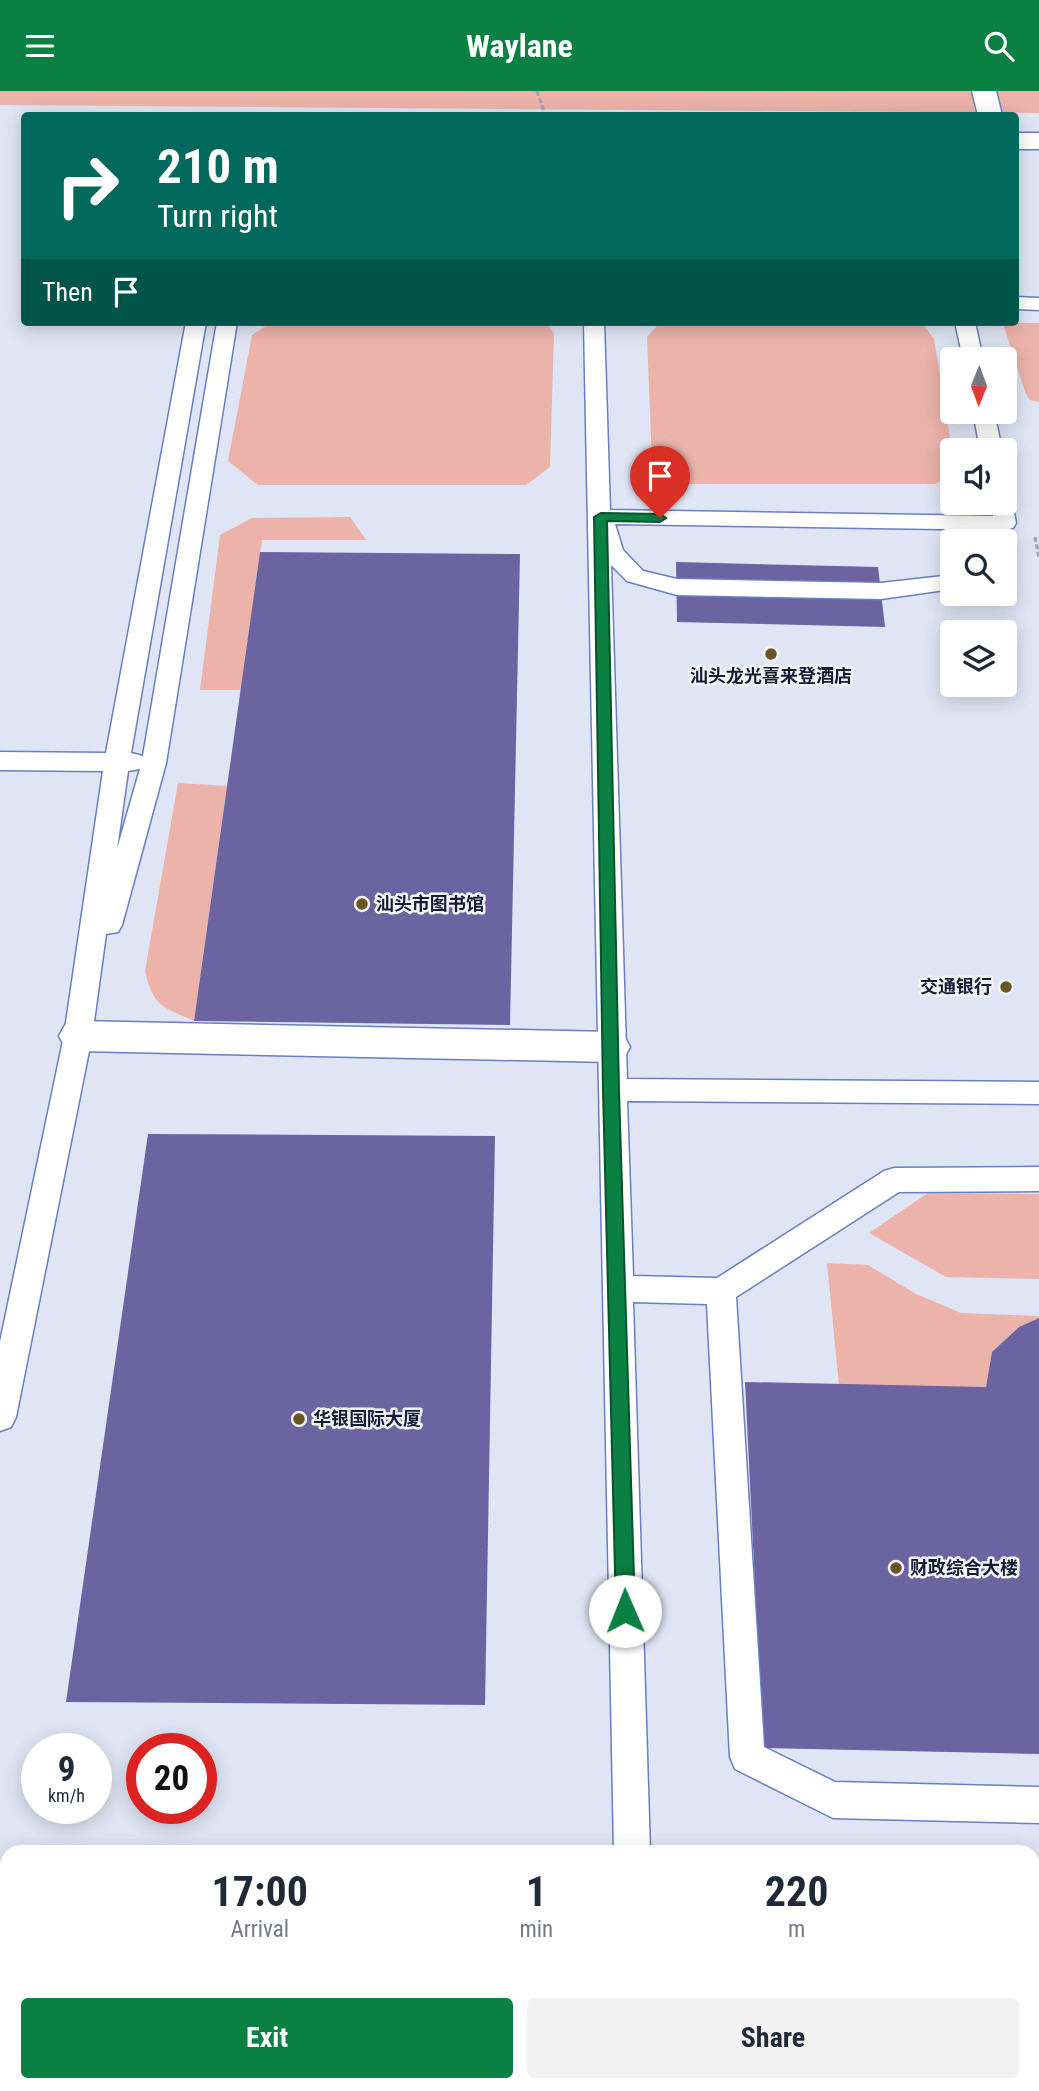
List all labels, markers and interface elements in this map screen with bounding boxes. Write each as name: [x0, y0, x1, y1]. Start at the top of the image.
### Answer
icon: menu: [21, 27, 59, 65]
text: Waylane: [466, 27, 573, 65]
icon: search: [980, 27, 1018, 65]
text: 210 m: [157, 138, 279, 195]
icon: right: [42, 140, 133, 231]
text: Turn right: [157, 197, 278, 235]
icon: arrive: [107, 273, 145, 311]
text: Then: [42, 277, 93, 307]
north arrow: [940, 347, 1017, 423]
map controls: [940, 347, 1017, 697]
button: sound: [940, 438, 1017, 515]
pin: [630, 446, 690, 518]
icon: arrive: [641, 457, 679, 495]
button: search: [940, 529, 1017, 606]
button: layers: [940, 620, 1017, 697]
marker: 汕头龙光喜来登酒店: [763, 646, 779, 662]
place label: 汕头龙光喜来登酒店: [690, 665, 852, 686]
place label: 汕头市图书馆: [376, 893, 484, 914]
marker: 汕头市图书馆: [354, 896, 370, 912]
place label: 交通银行: [920, 976, 992, 997]
marker: 交通银行: [998, 979, 1014, 995]
place label: 华银国际大厦: [313, 1408, 421, 1429]
marker: 华银国际大厦: [291, 1411, 307, 1427]
place label: 财政综合大楼: [910, 1557, 1018, 1578]
marker: 财政综合大楼: [888, 1560, 904, 1576]
position arrow: [588, 1574, 662, 1648]
speed limit sign: 20: [126, 1733, 217, 1824]
text: 9: [58, 1749, 75, 1790]
text: km/h: [48, 1785, 85, 1806]
text: 17:00: [212, 1867, 308, 1916]
text: 1: [526, 1867, 547, 1916]
text: 220: [765, 1867, 828, 1916]
text: Arrival: [230, 1916, 289, 1943]
text: min: [519, 1916, 553, 1943]
text: m: [788, 1916, 805, 1943]
button: Exit: [21, 1998, 513, 2078]
button: Share: [527, 1998, 1019, 2078]

